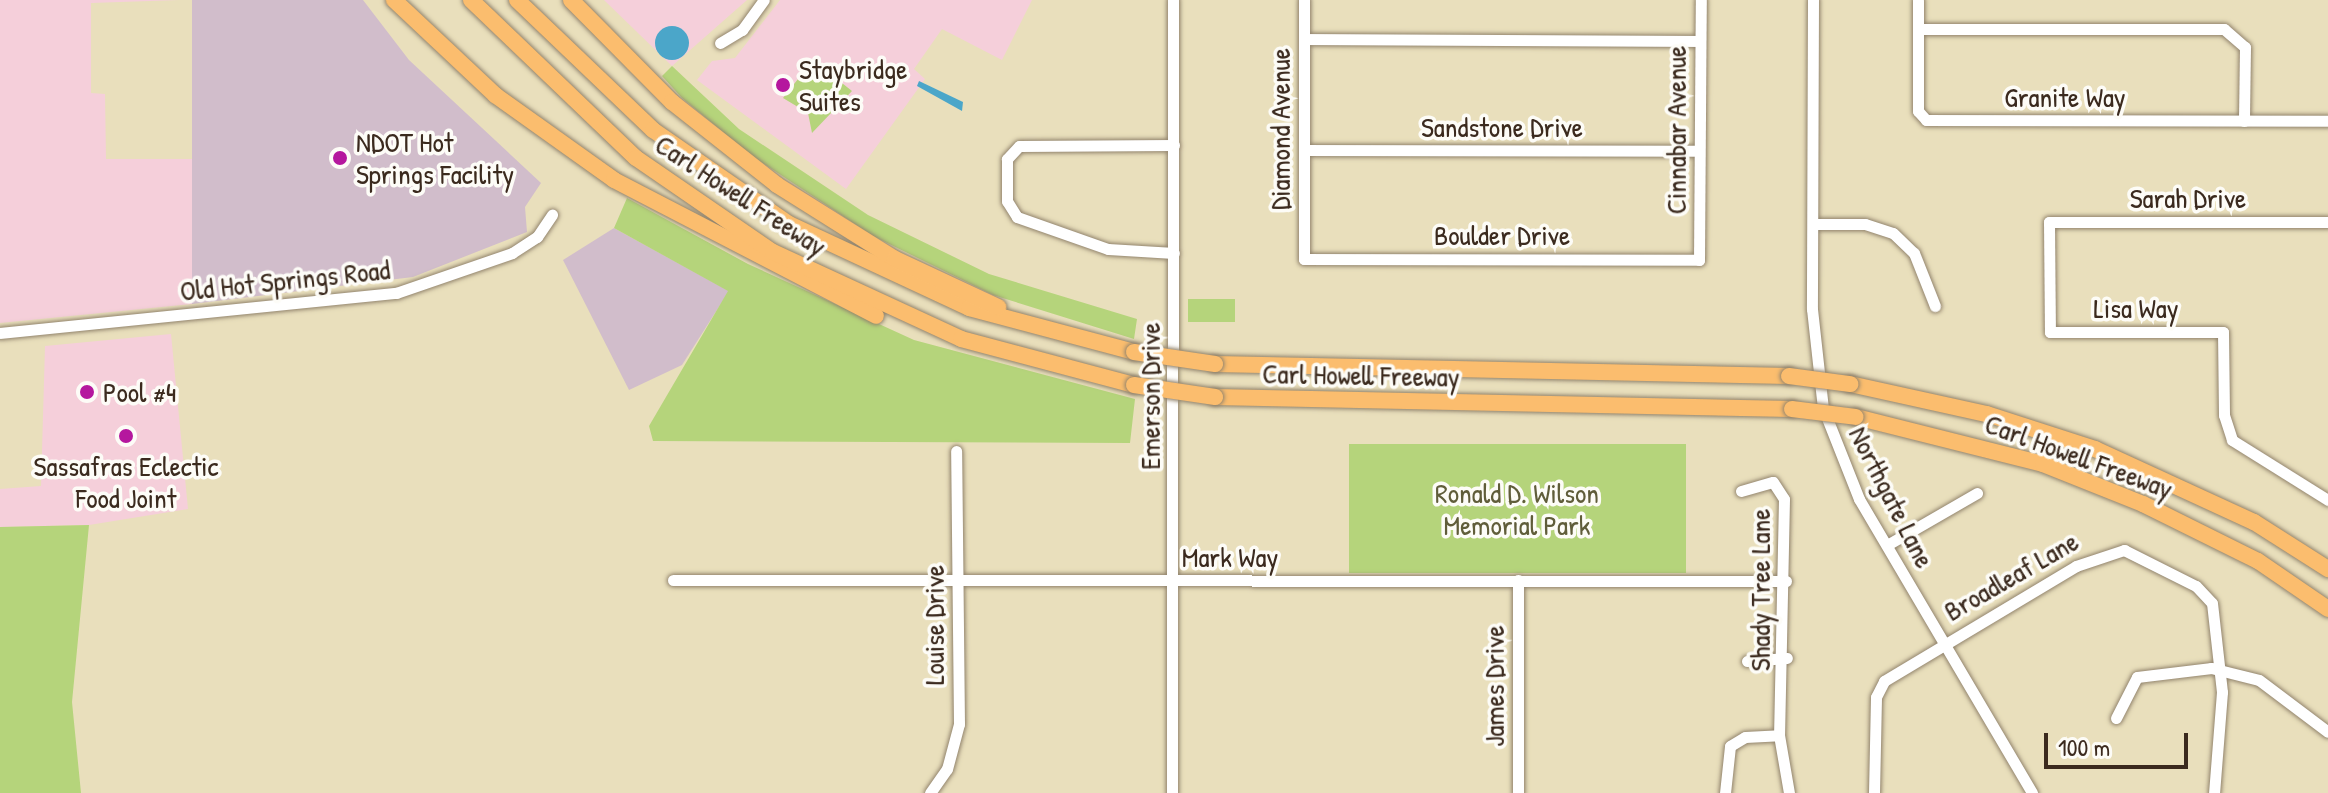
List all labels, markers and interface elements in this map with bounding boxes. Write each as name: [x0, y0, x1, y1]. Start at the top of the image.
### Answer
street label: Cinnabar Avenue: [1659, 46, 1693, 214]
street label: Diamond Avenue: [1263, 48, 1297, 210]
place label: Staybridge Suites: [799, 52, 907, 118]
marker: Staybridge Suites: [774, 76, 792, 94]
street label: Granite Way: [2004, 80, 2126, 114]
street label: Sandstone Drive: [1421, 110, 1583, 144]
place label: NDOT Hot Springs Facility: [356, 125, 514, 191]
street label: Carl Howell Freeway: [649, 127, 833, 263]
marker: NDOT Hot Springs Facility: [331, 149, 349, 167]
street label: Sarah Drive: [2130, 181, 2246, 215]
street label: Boulder Drive: [1434, 218, 1570, 252]
street label: Old Hot Springs Road: [178, 252, 392, 308]
street label: Lisa Way: [2094, 291, 2178, 325]
street label: Emerson Drive: [1133, 322, 1167, 470]
street label: Carl Howell Freeway: [1262, 356, 1460, 394]
place label: Pool #4: [103, 375, 176, 409]
marker: Pool #4: [78, 383, 96, 401]
street label: Carl Howell Freeway: [1981, 406, 2177, 506]
street label: Northgate Lane: [1842, 421, 1942, 573]
marker: Sassafras Eclectic Food Joint: [117, 427, 135, 445]
place label: Sassafras Eclectic Food Joint: [34, 449, 218, 515]
park label: Ronald D. Wilson Memorial Park: [1435, 476, 1599, 542]
street label: Shady Tree Lane: [1743, 509, 1777, 671]
street label: Broadleaf Lane: [1938, 524, 2084, 628]
street label: Mark Way: [1182, 540, 1278, 574]
street label: Louise Drive: [917, 565, 951, 685]
street label: James Drive: [1477, 625, 1511, 747]
scale bar: [2048, 717, 2192, 767]
text: 100 m: [2058, 731, 2110, 763]

